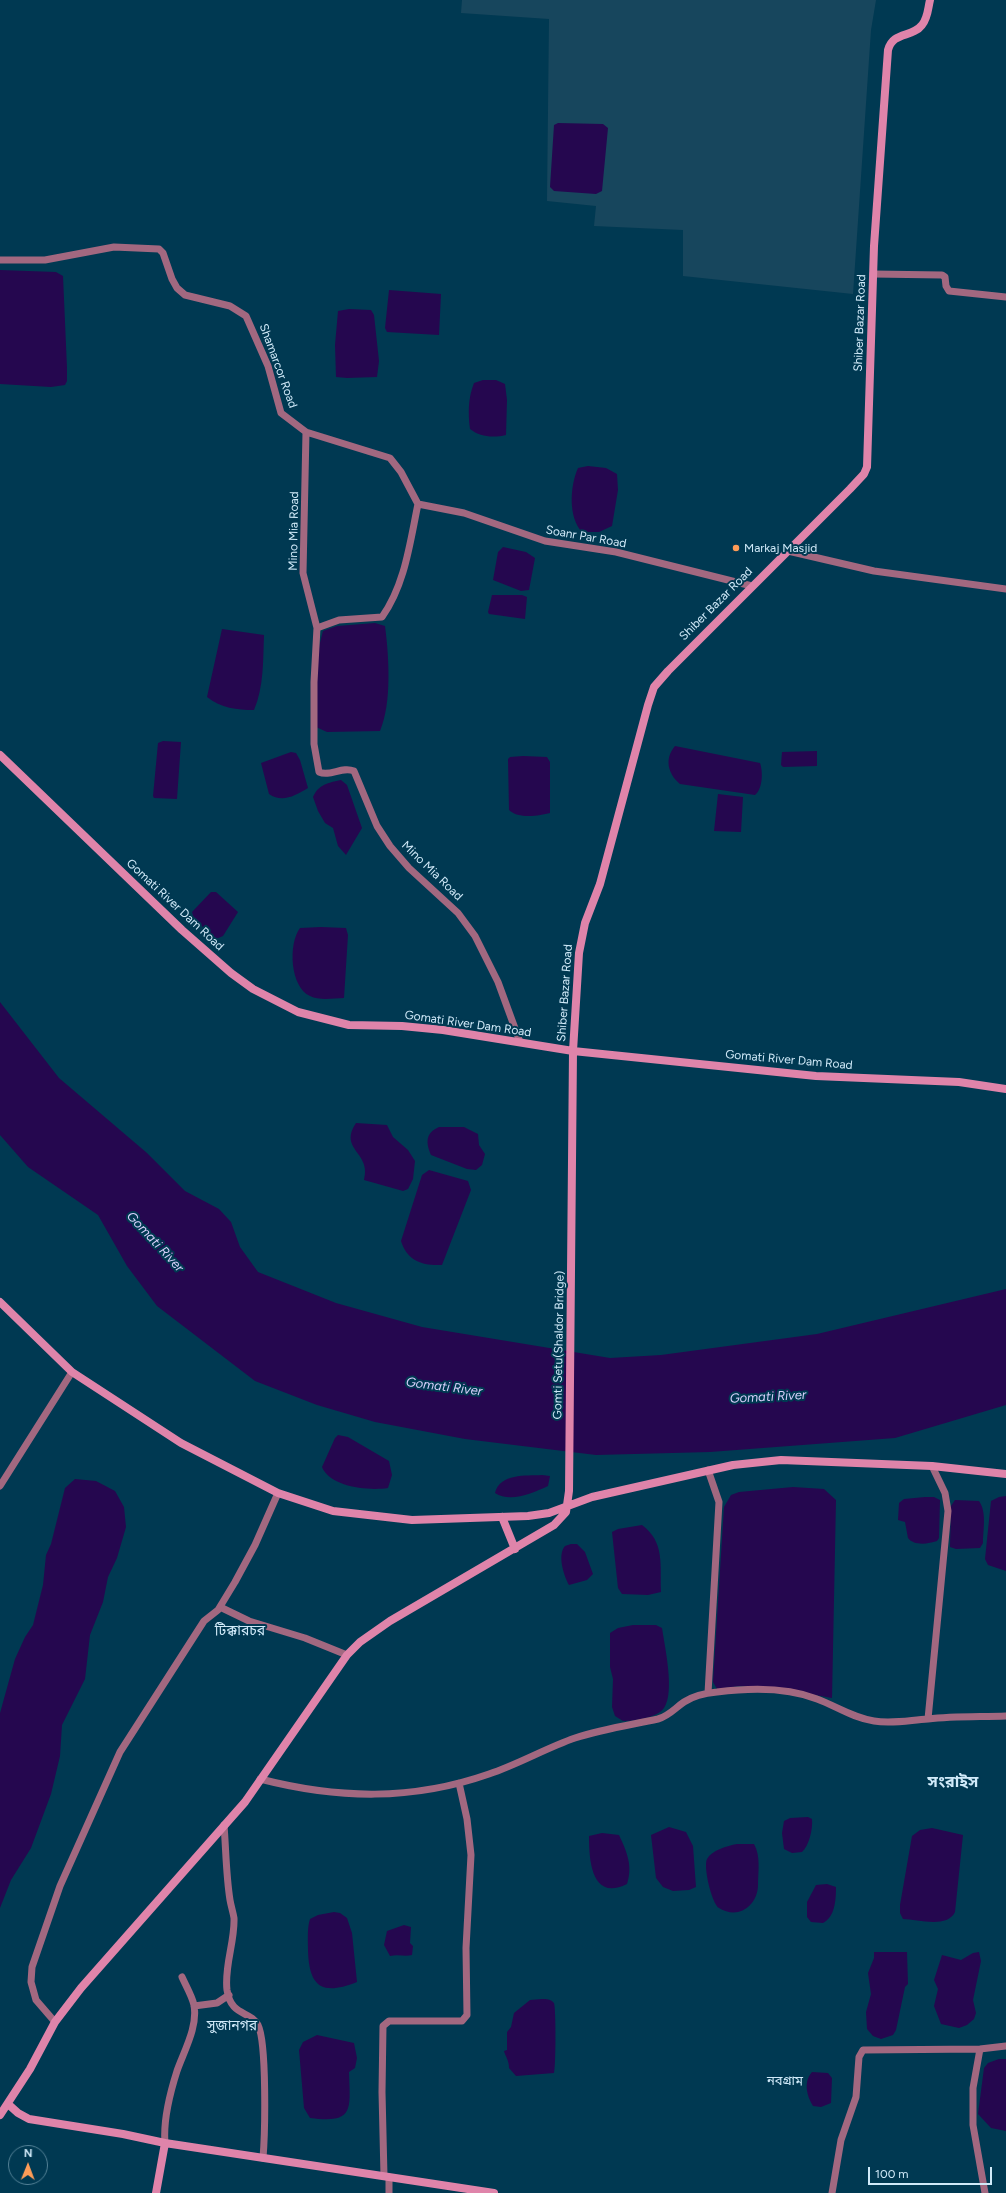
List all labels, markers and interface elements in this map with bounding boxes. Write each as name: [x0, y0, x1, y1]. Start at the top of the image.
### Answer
street label: Shiber Bazar Road: [851, 274, 869, 372]
street label: Shamarcor Road: [256, 322, 300, 410]
street label: Mino Mia Road: [286, 491, 302, 571]
street label: Soanr Par Road: [544, 523, 628, 551]
place label: Markaj Masjid: [744, 541, 817, 555]
marker: Markaj Masjid: [731, 543, 741, 553]
street label: Shiber Bazar Road: [676, 564, 756, 644]
street label: Mino Mia Road: [399, 838, 465, 904]
street label: Gomati River Dam Road: [123, 856, 227, 954]
street label: Shiber Bazar Road: [554, 944, 576, 1042]
street label: Gomati River Dam Road: [404, 1008, 532, 1040]
street label: Gomati River Dam Road: [725, 1047, 853, 1073]
water label: Gomati River: [123, 1209, 187, 1275]
street label: Gomti Setu(Shaldor Bridge): [551, 1270, 567, 1420]
water label: Gomati River: [405, 1375, 483, 1399]
water label: Gomati River: [729, 1387, 807, 1407]
district label: টিক্কারচর: [215, 1623, 265, 1639]
district label: সংরাইস: [928, 1772, 978, 1792]
district label: সুজানগর: [207, 2018, 257, 2034]
district label: নবগ্ৰাম: [767, 2073, 803, 2089]
north arrow: [8, 2145, 48, 2185]
text: N: [24, 2147, 33, 2160]
scale bar: [870, 2159, 994, 2185]
text: 100 m: [875, 2167, 909, 2181]

